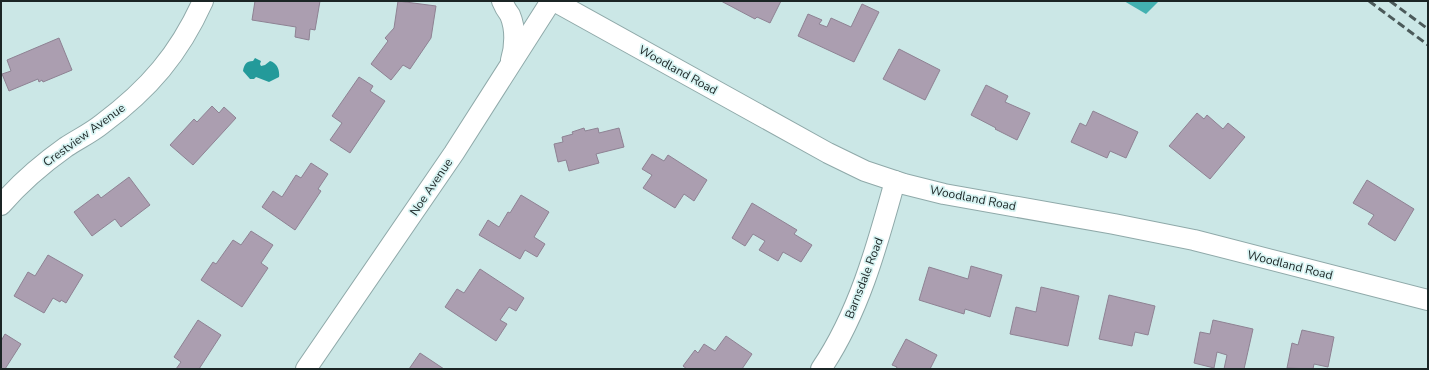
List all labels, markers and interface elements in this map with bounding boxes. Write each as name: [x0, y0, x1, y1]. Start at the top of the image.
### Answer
street label: Woodland Road: [636, 42, 720, 98]
street label: Crestview Avenue: [40, 100, 128, 170]
street label: Noe Avenue: [406, 155, 456, 219]
street label: Woodland Road: [928, 182, 1018, 214]
street label: Barnsdale Road: [841, 235, 887, 321]
street label: Woodland Road: [1246, 247, 1334, 283]

